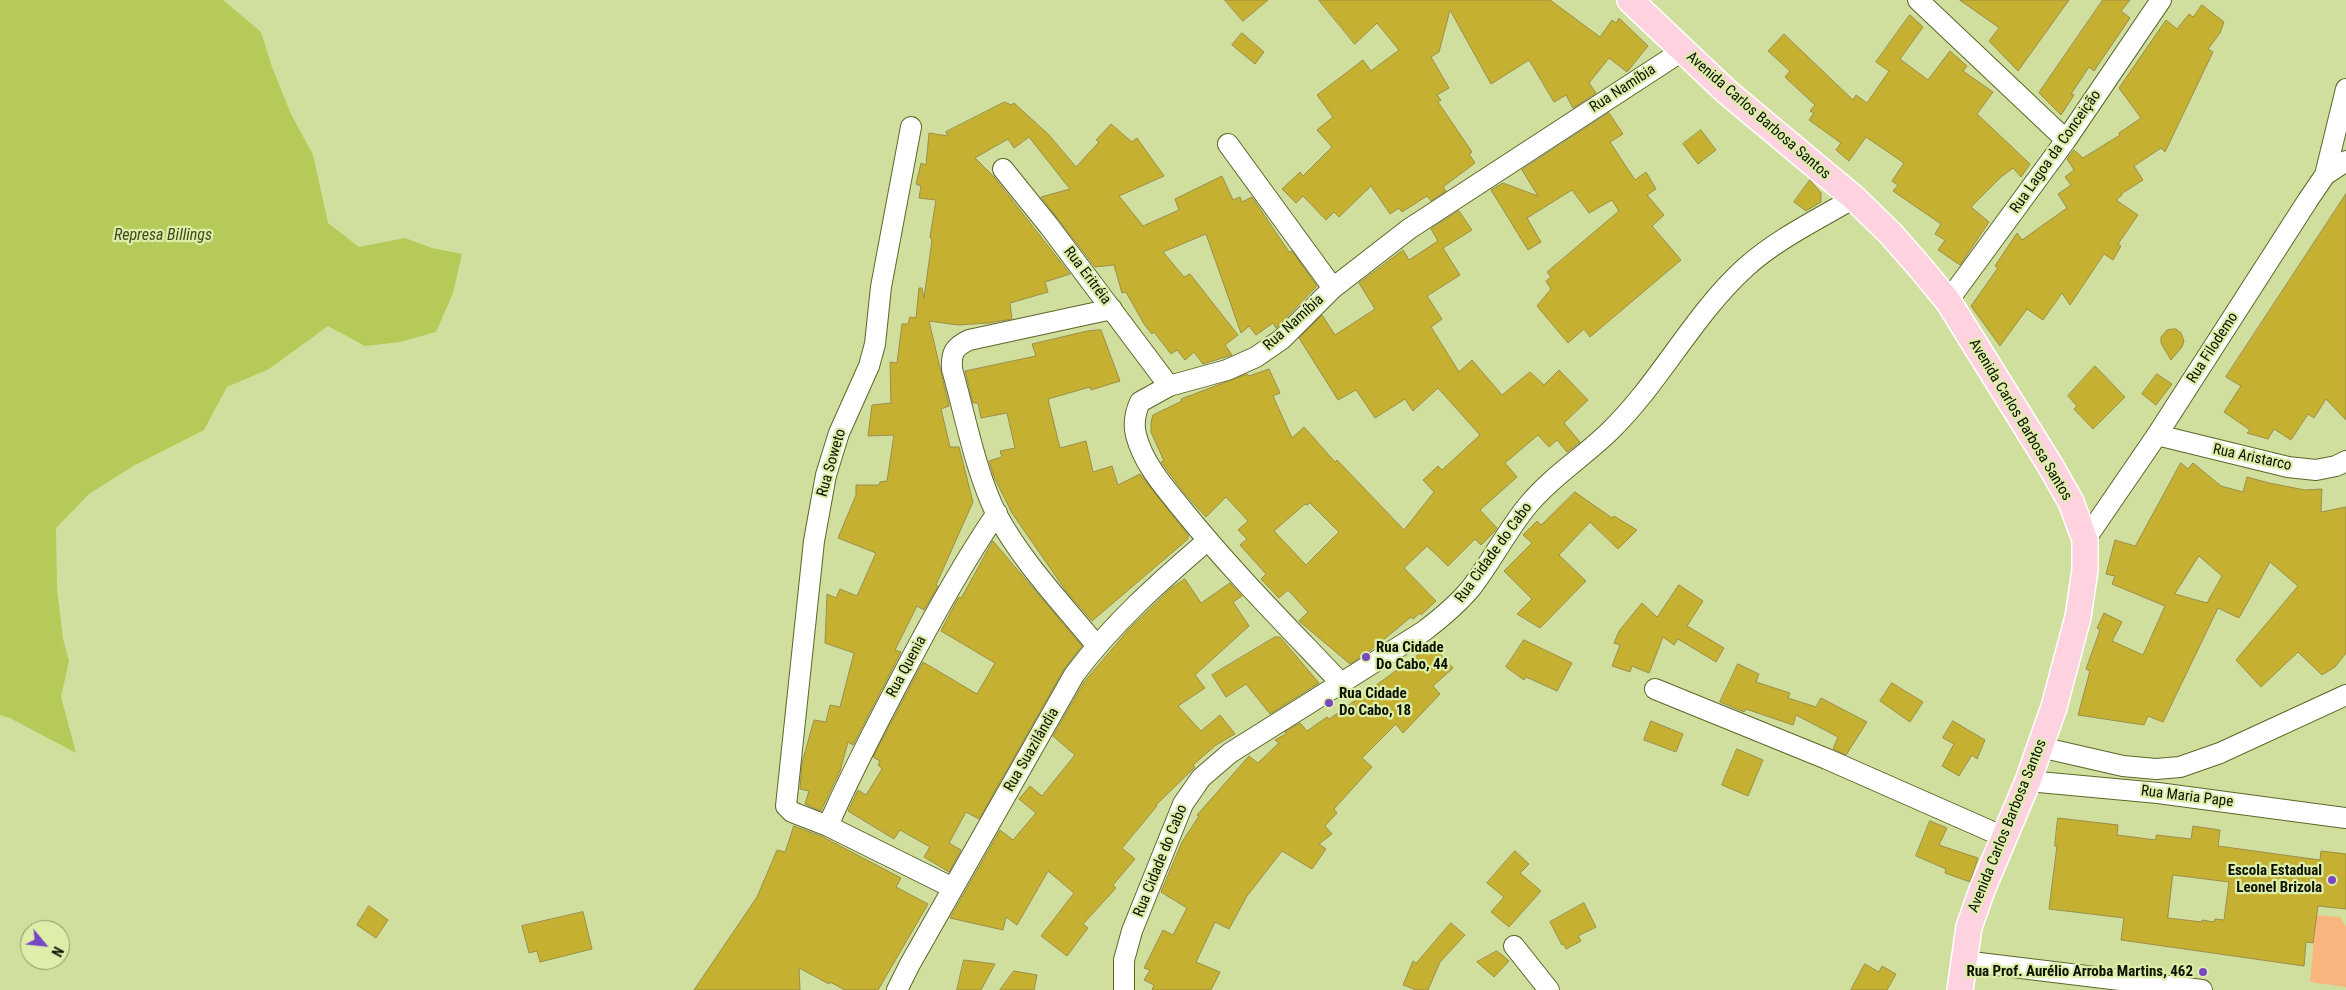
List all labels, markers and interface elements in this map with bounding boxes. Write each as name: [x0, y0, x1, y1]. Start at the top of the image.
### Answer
street label: Avenida Carlos Barbosa Santos: [1682, 48, 1834, 184]
street label: Rua Namíbia: [1587, 61, 1659, 117]
street label: Rua Lagoa da Conceição: [2007, 87, 2105, 217]
water label: Represa Billings: [114, 226, 212, 246]
street label: Rua Eritréia: [1059, 243, 1115, 309]
street label: Rua Namíbia: [1260, 291, 1328, 355]
street label: Rua Filodemo: [2183, 309, 2243, 387]
street label: Avenida Carlos Barbosa Santos: [1965, 336, 2075, 504]
street label: Rua Soweto: [814, 427, 850, 499]
street label: Rua Aristarco: [2211, 441, 2293, 475]
street label: Rua Cidade do Cabo: [1452, 499, 1536, 607]
street label: Rua Quenia: [883, 633, 931, 701]
place label: Rua Cidade Do Cabo, 44: [1376, 639, 1448, 674]
marker: Rua Cidade Do Cabo, 44: [1360, 651, 1372, 663]
place label: Rua Cidade Do Cabo, 18: [1339, 685, 1411, 720]
marker: Rua Cidade Do Cabo, 18: [1323, 697, 1335, 709]
street label: Rua Suazilândia: [1001, 705, 1063, 795]
street label: Avenida Carlos Barbosa Santos: [1965, 737, 2051, 915]
street label: Rua Maria Pape: [2140, 782, 2234, 812]
street label: Rua Cidade do Cabo: [1130, 802, 1192, 920]
place label: Escola Estadual Leonel Brizola: [2228, 862, 2322, 897]
marker: Escola Estadual Leonel Brizola: [2326, 874, 2338, 886]
north arrow: [20, 920, 70, 970]
text: N: [48, 944, 66, 959]
place label: Rua Prof. Aurélio Arroba Martins, 462: [1966, 963, 2193, 981]
marker: Rua Prof. Aurélio Arroba Martins, 462: [2197, 966, 2209, 978]

